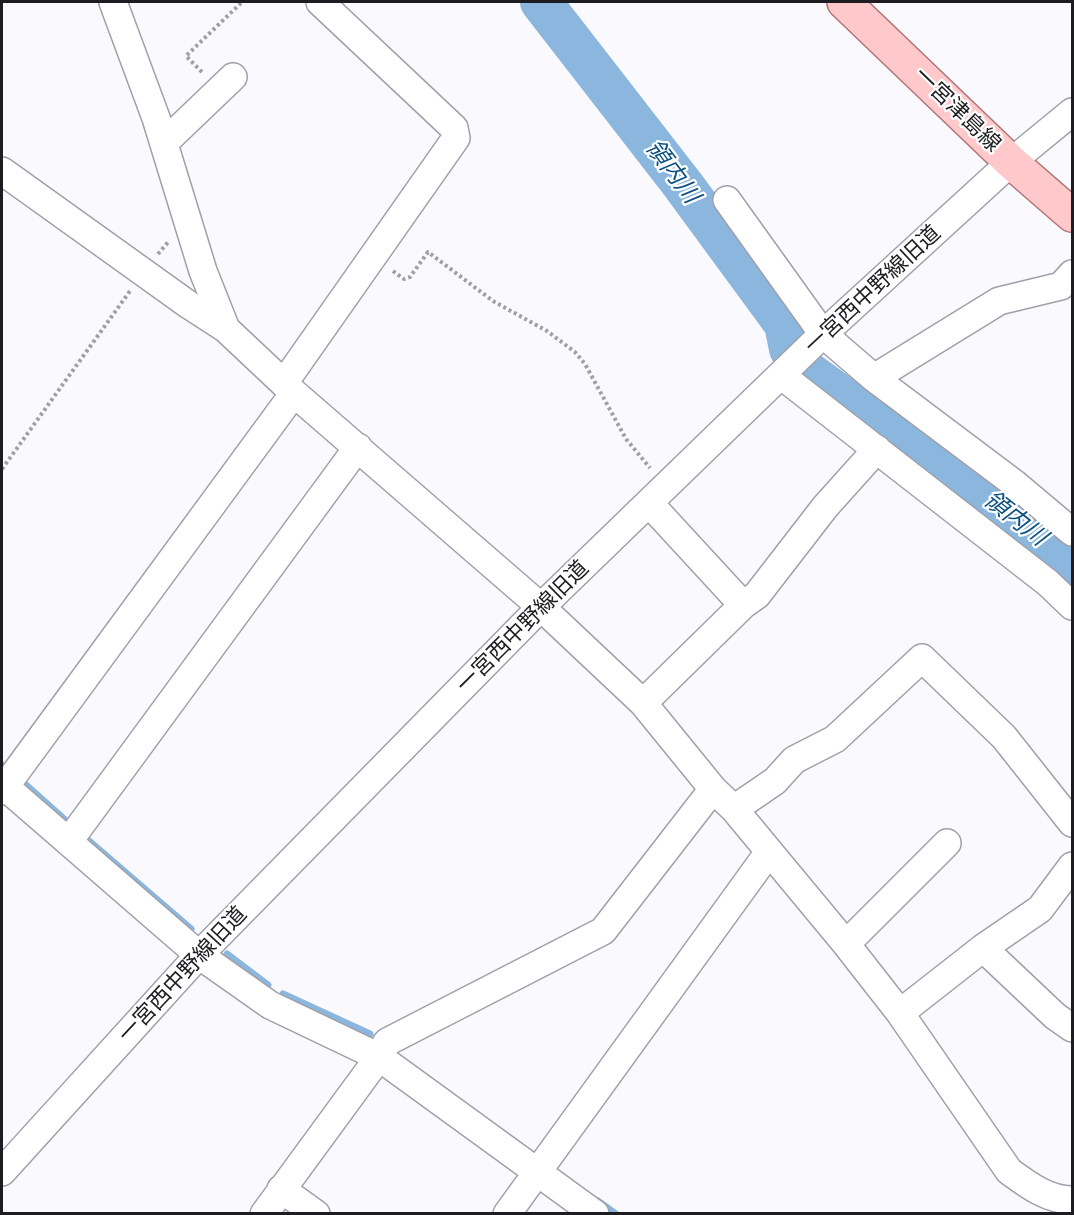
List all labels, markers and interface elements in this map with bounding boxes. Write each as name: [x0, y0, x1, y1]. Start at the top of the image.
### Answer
street label: 一宮津島線: [908, 62, 1006, 158]
water label: 領内川: [639, 135, 705, 209]
street label: 一宮西中野線旧道: [800, 220, 946, 360]
water label: 領内川: [978, 485, 1052, 553]
street label: 一宮西中野線旧道: [451, 555, 595, 699]
street label: 一宮西中野線旧道: [113, 902, 253, 1048]

